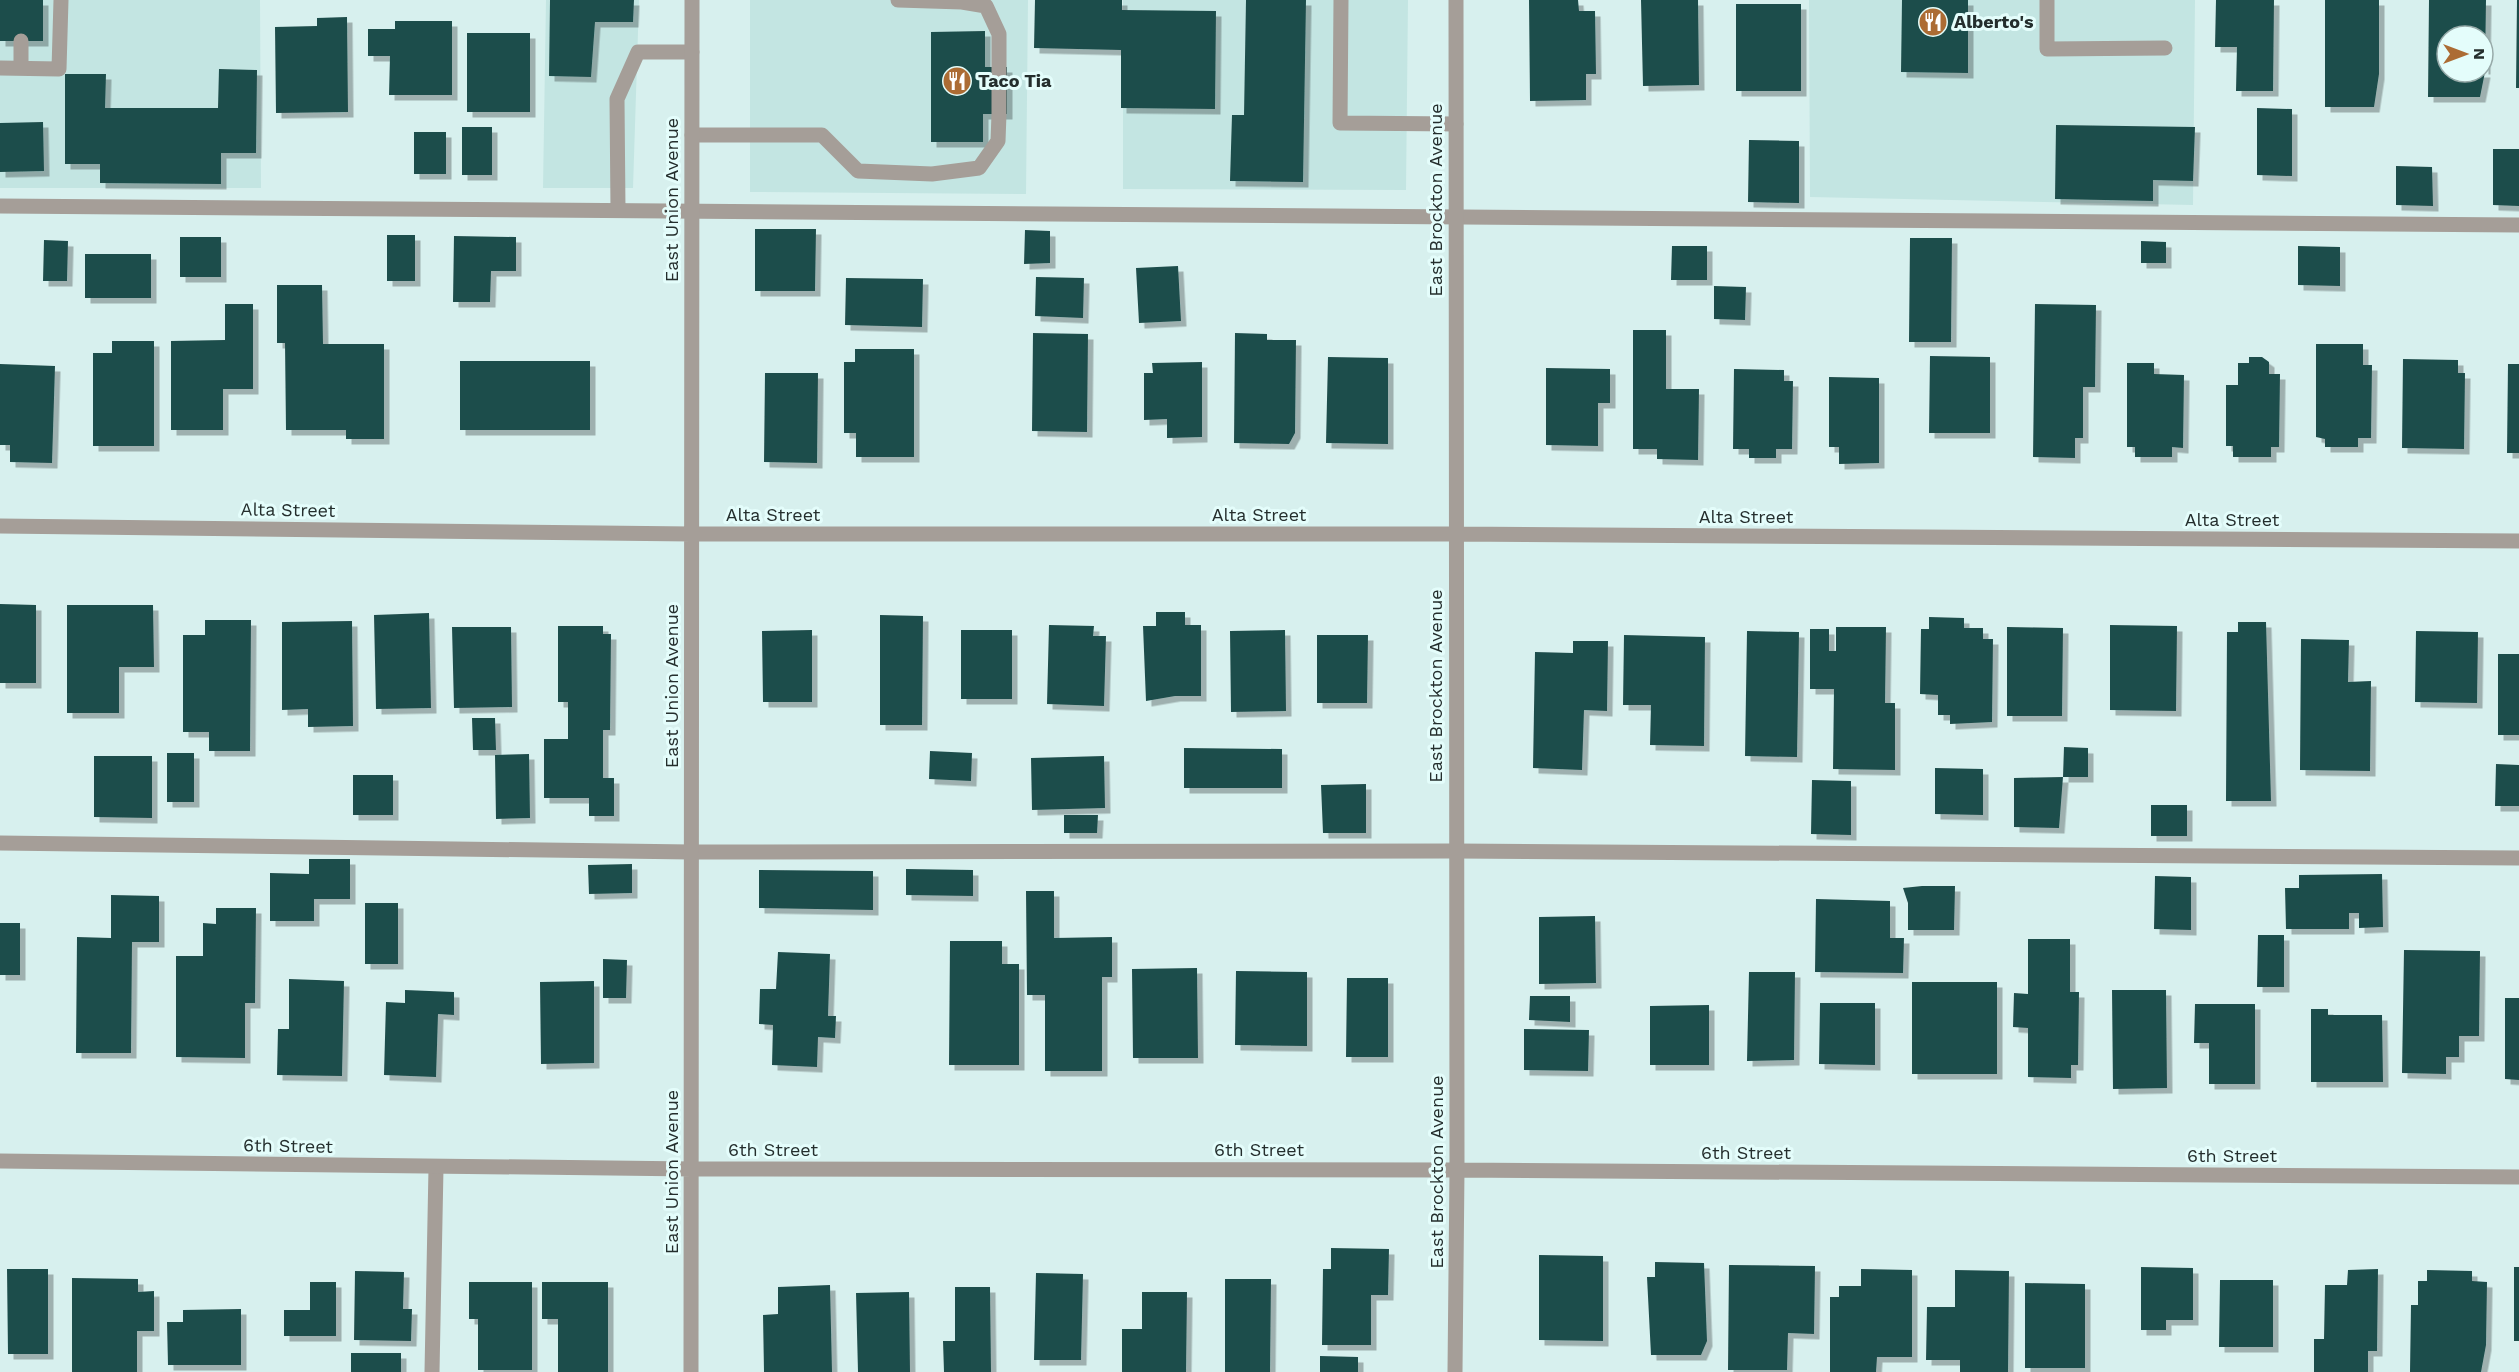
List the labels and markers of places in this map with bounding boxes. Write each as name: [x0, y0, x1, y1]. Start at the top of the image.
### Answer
restaurant icon: Alberto's: [1917, 6, 1949, 38]
place label: Alberto's: [1954, 11, 2034, 32]
restaurant icon: Taco Tia: [941, 65, 973, 97]
place label: Taco Tia: [978, 70, 1052, 91]

